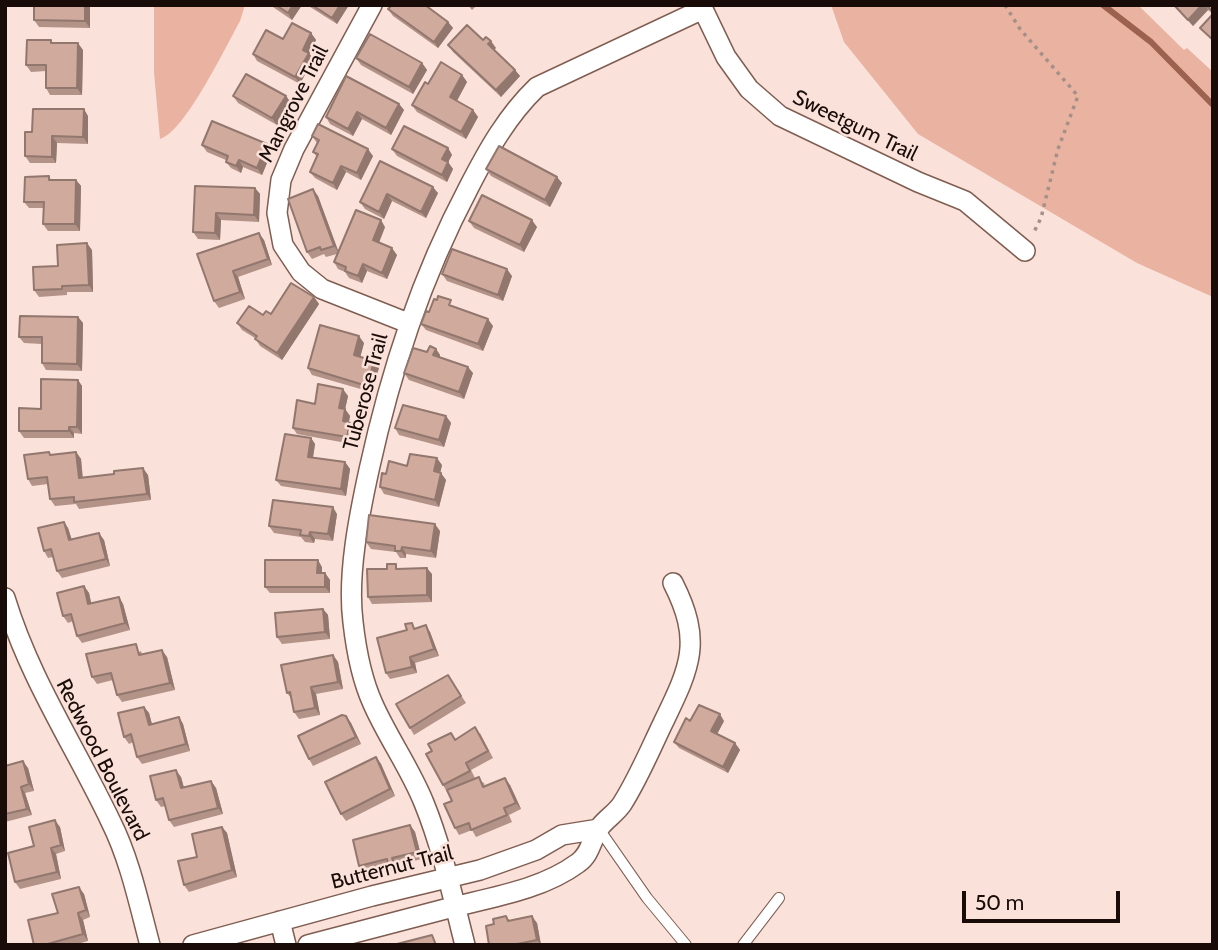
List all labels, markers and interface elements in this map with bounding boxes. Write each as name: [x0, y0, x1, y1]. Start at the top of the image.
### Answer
street label: Mangrove Trail: [254, 41, 334, 167]
street label: Sweetgum Trail: [789, 85, 921, 167]
street label: Tuberose Trail: [338, 331, 394, 453]
street label: Redwood Boulevard: [50, 675, 154, 845]
street label: Butternut Trail: [328, 841, 456, 895]
scale bar: [966, 876, 1124, 920]
text: 50 m: [975, 890, 1024, 915]

